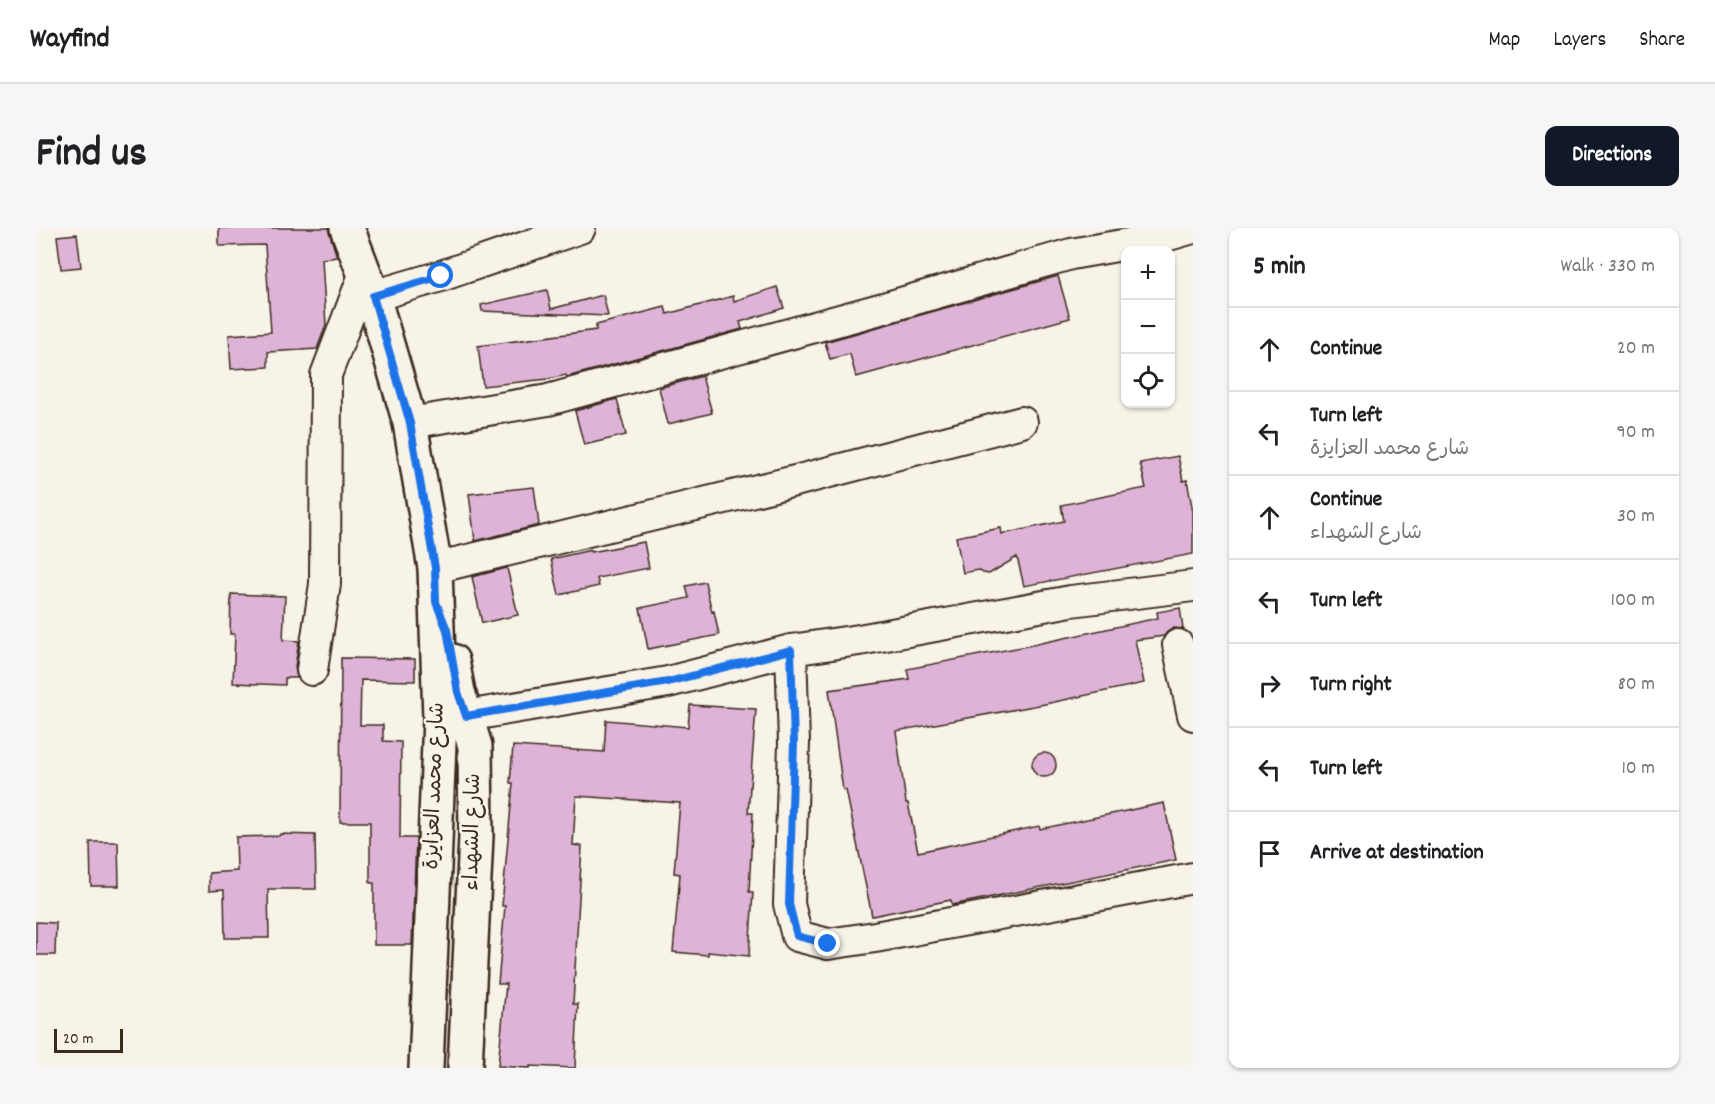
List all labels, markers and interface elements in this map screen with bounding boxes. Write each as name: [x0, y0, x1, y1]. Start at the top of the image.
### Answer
text: Wayfind: [30, 21, 110, 61]
text: Map: [1489, 26, 1520, 56]
text: Layers: [1553, 26, 1606, 56]
text: Share: [1639, 26, 1685, 56]
text: Find us: [36, 126, 147, 186]
button: Directions: [1545, 126, 1679, 186]
map controls: [1121, 246, 1175, 408]
button: +: [1121, 246, 1175, 300]
text: 5 min: [1253, 249, 1306, 286]
text: Walk · 330 m: [1560, 253, 1655, 281]
route start: [427, 262, 453, 288]
button: −: [1121, 300, 1175, 354]
icon: ahead: [1253, 333, 1286, 366]
text: Continue: [1310, 334, 1382, 365]
text: 20 m: [1617, 335, 1655, 363]
button: locate: [1121, 354, 1175, 408]
text: Turn left: [1310, 401, 1382, 432]
icon: left: [1253, 417, 1286, 450]
text: 90 m: [1617, 419, 1655, 447]
text: شارع محمد العزايزة: [1310, 436, 1469, 464]
text: Continue: [1310, 485, 1382, 516]
icon: ahead: [1253, 501, 1286, 534]
text: 30 m: [1617, 503, 1655, 531]
text: شارع الشهداء: [1310, 520, 1422, 548]
icon: left: [1253, 585, 1286, 618]
text: Turn left: [1310, 586, 1382, 617]
text: 100 m: [1611, 587, 1655, 615]
icon: right: [1253, 669, 1286, 702]
text: Turn right: [1310, 670, 1392, 701]
text: 80 m: [1618, 671, 1655, 699]
street label: شارع محمد العزايزة: [418, 702, 454, 870]
icon: left: [1253, 753, 1286, 786]
text: Turn left: [1310, 754, 1382, 785]
text: 10 m: [1621, 755, 1655, 783]
street label: شارع الشهداء: [458, 773, 490, 891]
icon: arrive: [1253, 837, 1286, 870]
text: Arrive at destination: [1310, 838, 1484, 869]
route end: [814, 930, 840, 956]
scale bar: [54, 1026, 123, 1054]
text: 20 m: [63, 1028, 93, 1051]

